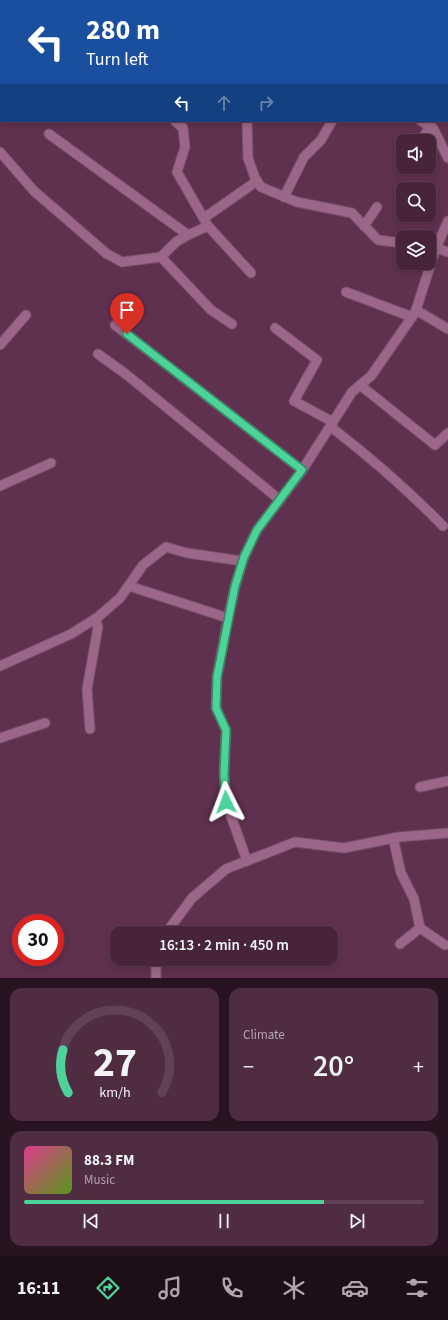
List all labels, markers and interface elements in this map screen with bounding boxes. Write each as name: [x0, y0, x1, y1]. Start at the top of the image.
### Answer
text: 280 m: [86, 10, 160, 50]
icon: left: [20, 16, 72, 68]
text: Turn left: [86, 47, 148, 72]
icon: left: [171, 92, 193, 114]
icon: ahead: [213, 92, 235, 114]
icon: right: [255, 92, 277, 114]
map controls: [396, 134, 436, 270]
button: sound: [396, 134, 436, 174]
button: search: [396, 182, 436, 222]
button: layers: [396, 230, 436, 270]
pin: [110, 293, 144, 334]
icon: arrive: [116, 299, 138, 321]
position arrow: [205, 781, 247, 823]
speed limit sign: 30: [12, 914, 64, 966]
text: 16:13 · 2 min · 450 m: [159, 935, 289, 956]
text: Climate: [243, 1026, 285, 1044]
text: 27: [93, 1032, 136, 1092]
text: 20°: [313, 1045, 354, 1088]
text: −: [243, 1051, 254, 1083]
text: +: [413, 1051, 424, 1083]
text: km/h: [99, 1081, 130, 1102]
text: 88.3 FM: [84, 1150, 135, 1171]
text: Music: [84, 1171, 115, 1189]
icon: previous: [80, 1210, 102, 1232]
icon: pause: [213, 1210, 235, 1232]
icon: next: [346, 1210, 368, 1232]
icon: directions: [94, 1274, 122, 1302]
icon: music: [156, 1274, 184, 1302]
icon: phone: [218, 1274, 246, 1302]
icon: climate: [280, 1274, 308, 1302]
icon: car: [341, 1274, 369, 1302]
icon: filters: [403, 1274, 431, 1302]
text: 16:11: [17, 1276, 60, 1301]

